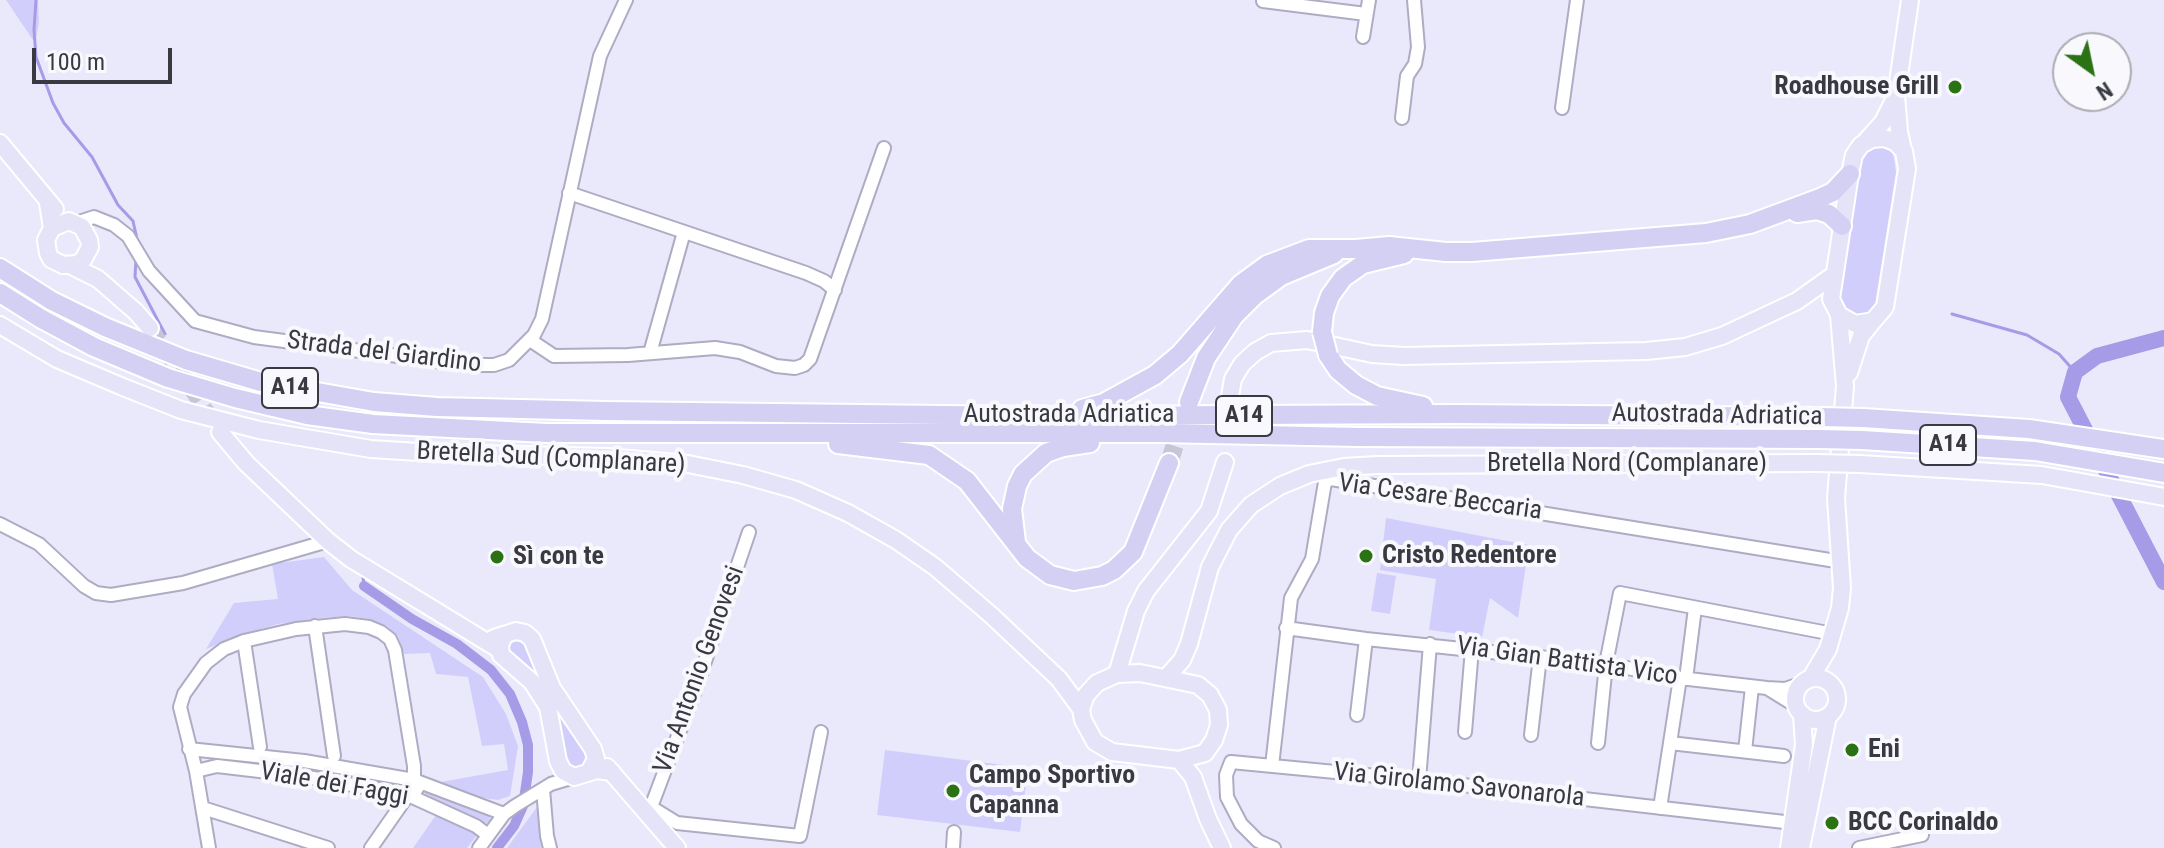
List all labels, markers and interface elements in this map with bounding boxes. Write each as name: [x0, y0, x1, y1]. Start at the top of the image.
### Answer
scale bar: [36, 32, 176, 82]
north arrow: [2052, 32, 2132, 112]
text: 100 m: [46, 48, 105, 76]
place label: Roadhouse Grill: [1774, 71, 1939, 103]
text: N: [2092, 77, 2117, 105]
marker: Roadhouse Grill: [1946, 78, 1964, 96]
street label: Strada del Giardino: [285, 326, 483, 380]
road number: A14: [262, 368, 318, 408]
road number: A14: [1216, 396, 1272, 436]
street label: Autostrada Adriatica: [963, 399, 1175, 431]
street label: Autostrada Adriatica: [1611, 399, 1823, 433]
road number: A14: [1920, 425, 1976, 465]
street label: Bretella Sud (Complanare): [416, 436, 686, 482]
street label: Bretella Nord (Complanare): [1487, 448, 1767, 480]
street label: Via Cesare Beccaria: [1336, 468, 1544, 528]
place label: Cristo Redentore: [1382, 540, 1557, 572]
place label: Sì con te: [513, 541, 604, 573]
marker: Cristo Redentore: [1357, 547, 1375, 565]
marker: Sì con te: [488, 548, 506, 566]
street label: Via Antonio Genovesi: [648, 562, 752, 778]
street label: Via Gian Battista Vico: [1454, 631, 1680, 693]
place label: Eni: [1868, 734, 1900, 766]
marker: Eni: [1843, 741, 1861, 759]
street label: Viale dei Faggi: [257, 757, 411, 813]
street label: Via Girolamo Savonarola: [1332, 757, 1586, 815]
place label: Campo Sportivo Capanna: [969, 760, 1135, 822]
marker: Campo Sportivo Capanna: [944, 782, 962, 800]
place label: BCC Corinaldo: [1848, 807, 1999, 839]
marker: BCC Corinaldo: [1823, 814, 1841, 832]

